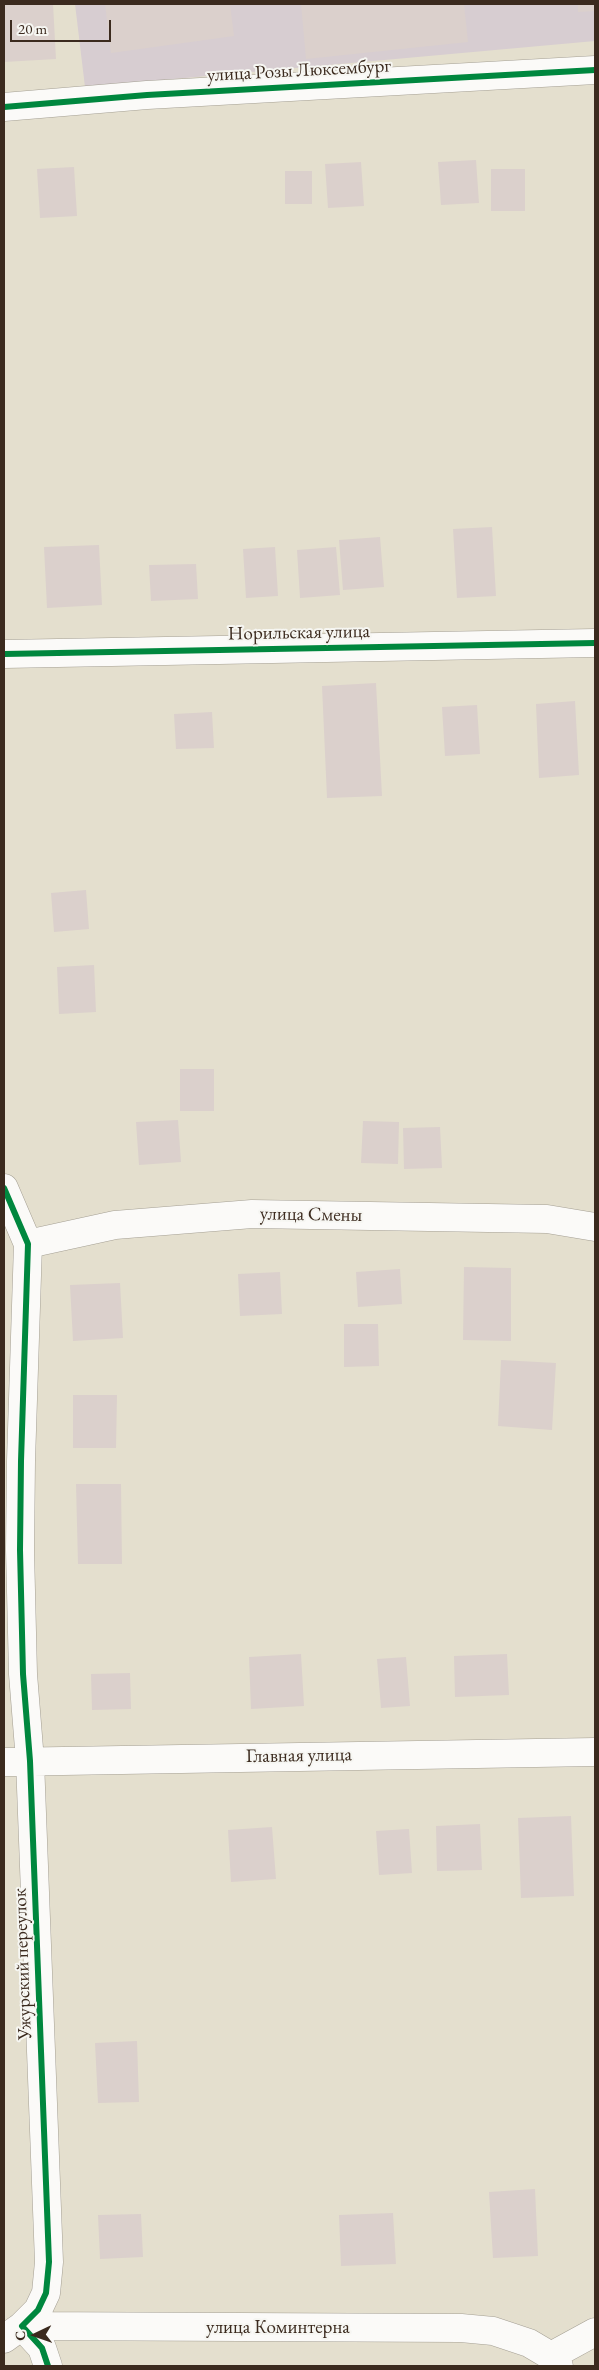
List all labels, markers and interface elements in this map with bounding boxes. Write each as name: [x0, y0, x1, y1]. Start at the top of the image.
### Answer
scale bar: [12, 10, 114, 42]
text: 20 m: [18, 19, 47, 38]
street label: улица Розы Люксембург: [206, 55, 392, 87]
street label: Норильская улица: [228, 620, 370, 646]
street label: улица Смены: [260, 1203, 362, 1227]
street label: Главная улица: [246, 1744, 352, 1768]
street label: Ужурский переулок: [9, 1888, 37, 2040]
north arrow: [10, 2310, 60, 2360]
street label: улица Коминтерна: [206, 2317, 350, 2339]
text: С: [11, 2330, 29, 2341]

